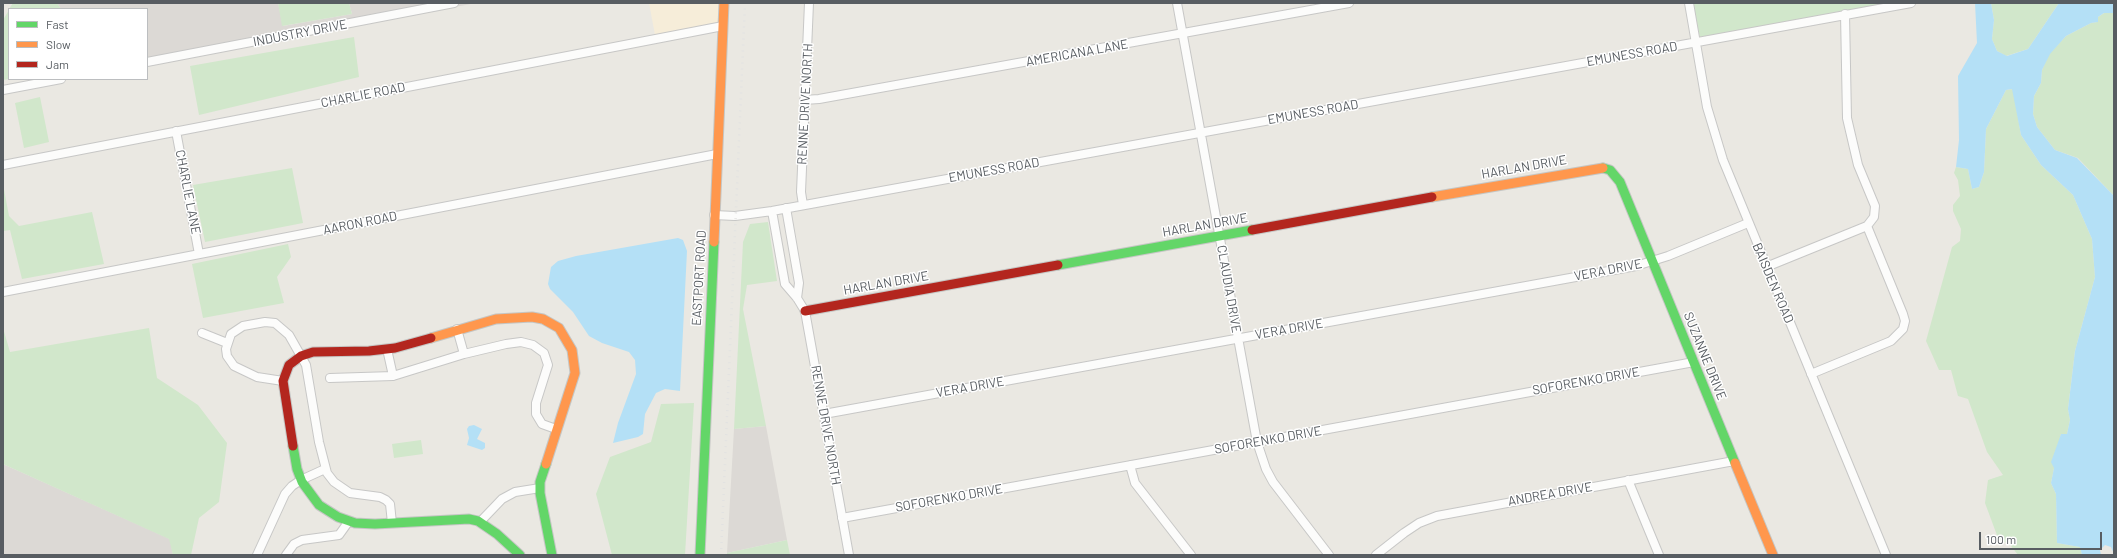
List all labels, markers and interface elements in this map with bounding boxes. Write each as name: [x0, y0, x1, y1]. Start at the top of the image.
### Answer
legend: [8, 8, 148, 80]
street label: INDUSTRY DRIVE: [252, 16, 348, 50]
text: Fast: [46, 17, 69, 31]
street label: AMERICANA LANE: [1025, 36, 1129, 70]
text: Slow: [46, 37, 71, 51]
street label: EMUNESS ROAD: [1585, 38, 1679, 70]
street label: RENNE DRIVE NORTH: [794, 43, 816, 165]
text: Jam: [46, 57, 69, 71]
street label: CHARLIE ROAD: [320, 79, 406, 111]
street label: EMUNESS ROAD: [1266, 96, 1360, 128]
street label: CHARLIE LANE: [172, 148, 204, 236]
street label: HARLAN DRIVE: [1480, 152, 1568, 182]
street label: EMUNESS ROAD: [947, 154, 1041, 186]
street label: AARON ROAD: [322, 208, 398, 238]
street label: HARLAN DRIVE: [1161, 210, 1249, 240]
street label: EASTPORT ROAD: [689, 230, 709, 326]
street label: BAISDEN ROAD: [1749, 240, 1797, 326]
street label: CLAUDIA DRIVE: [1214, 244, 1244, 334]
street label: VERA DRIVE: [1573, 256, 1643, 284]
street label: HARLAN DRIVE: [842, 268, 930, 298]
street label: SUZANNE DRIVE: [1680, 310, 1730, 402]
street label: VERA DRIVE: [1254, 315, 1324, 343]
street label: RENNE DRIVE NORTH: [808, 364, 844, 486]
street label: SOFORENKO DRIVE: [1531, 364, 1641, 398]
street label: VERA DRIVE: [935, 373, 1005, 401]
street label: SOFORENKO DRIVE: [1213, 423, 1323, 457]
street label: ANDREA DRIVE: [1507, 479, 1593, 509]
street label: SOFORENKO DRIVE: [894, 481, 1004, 515]
scale bar: [1981, 524, 2104, 550]
text: 100 m: [1986, 532, 2016, 546]

